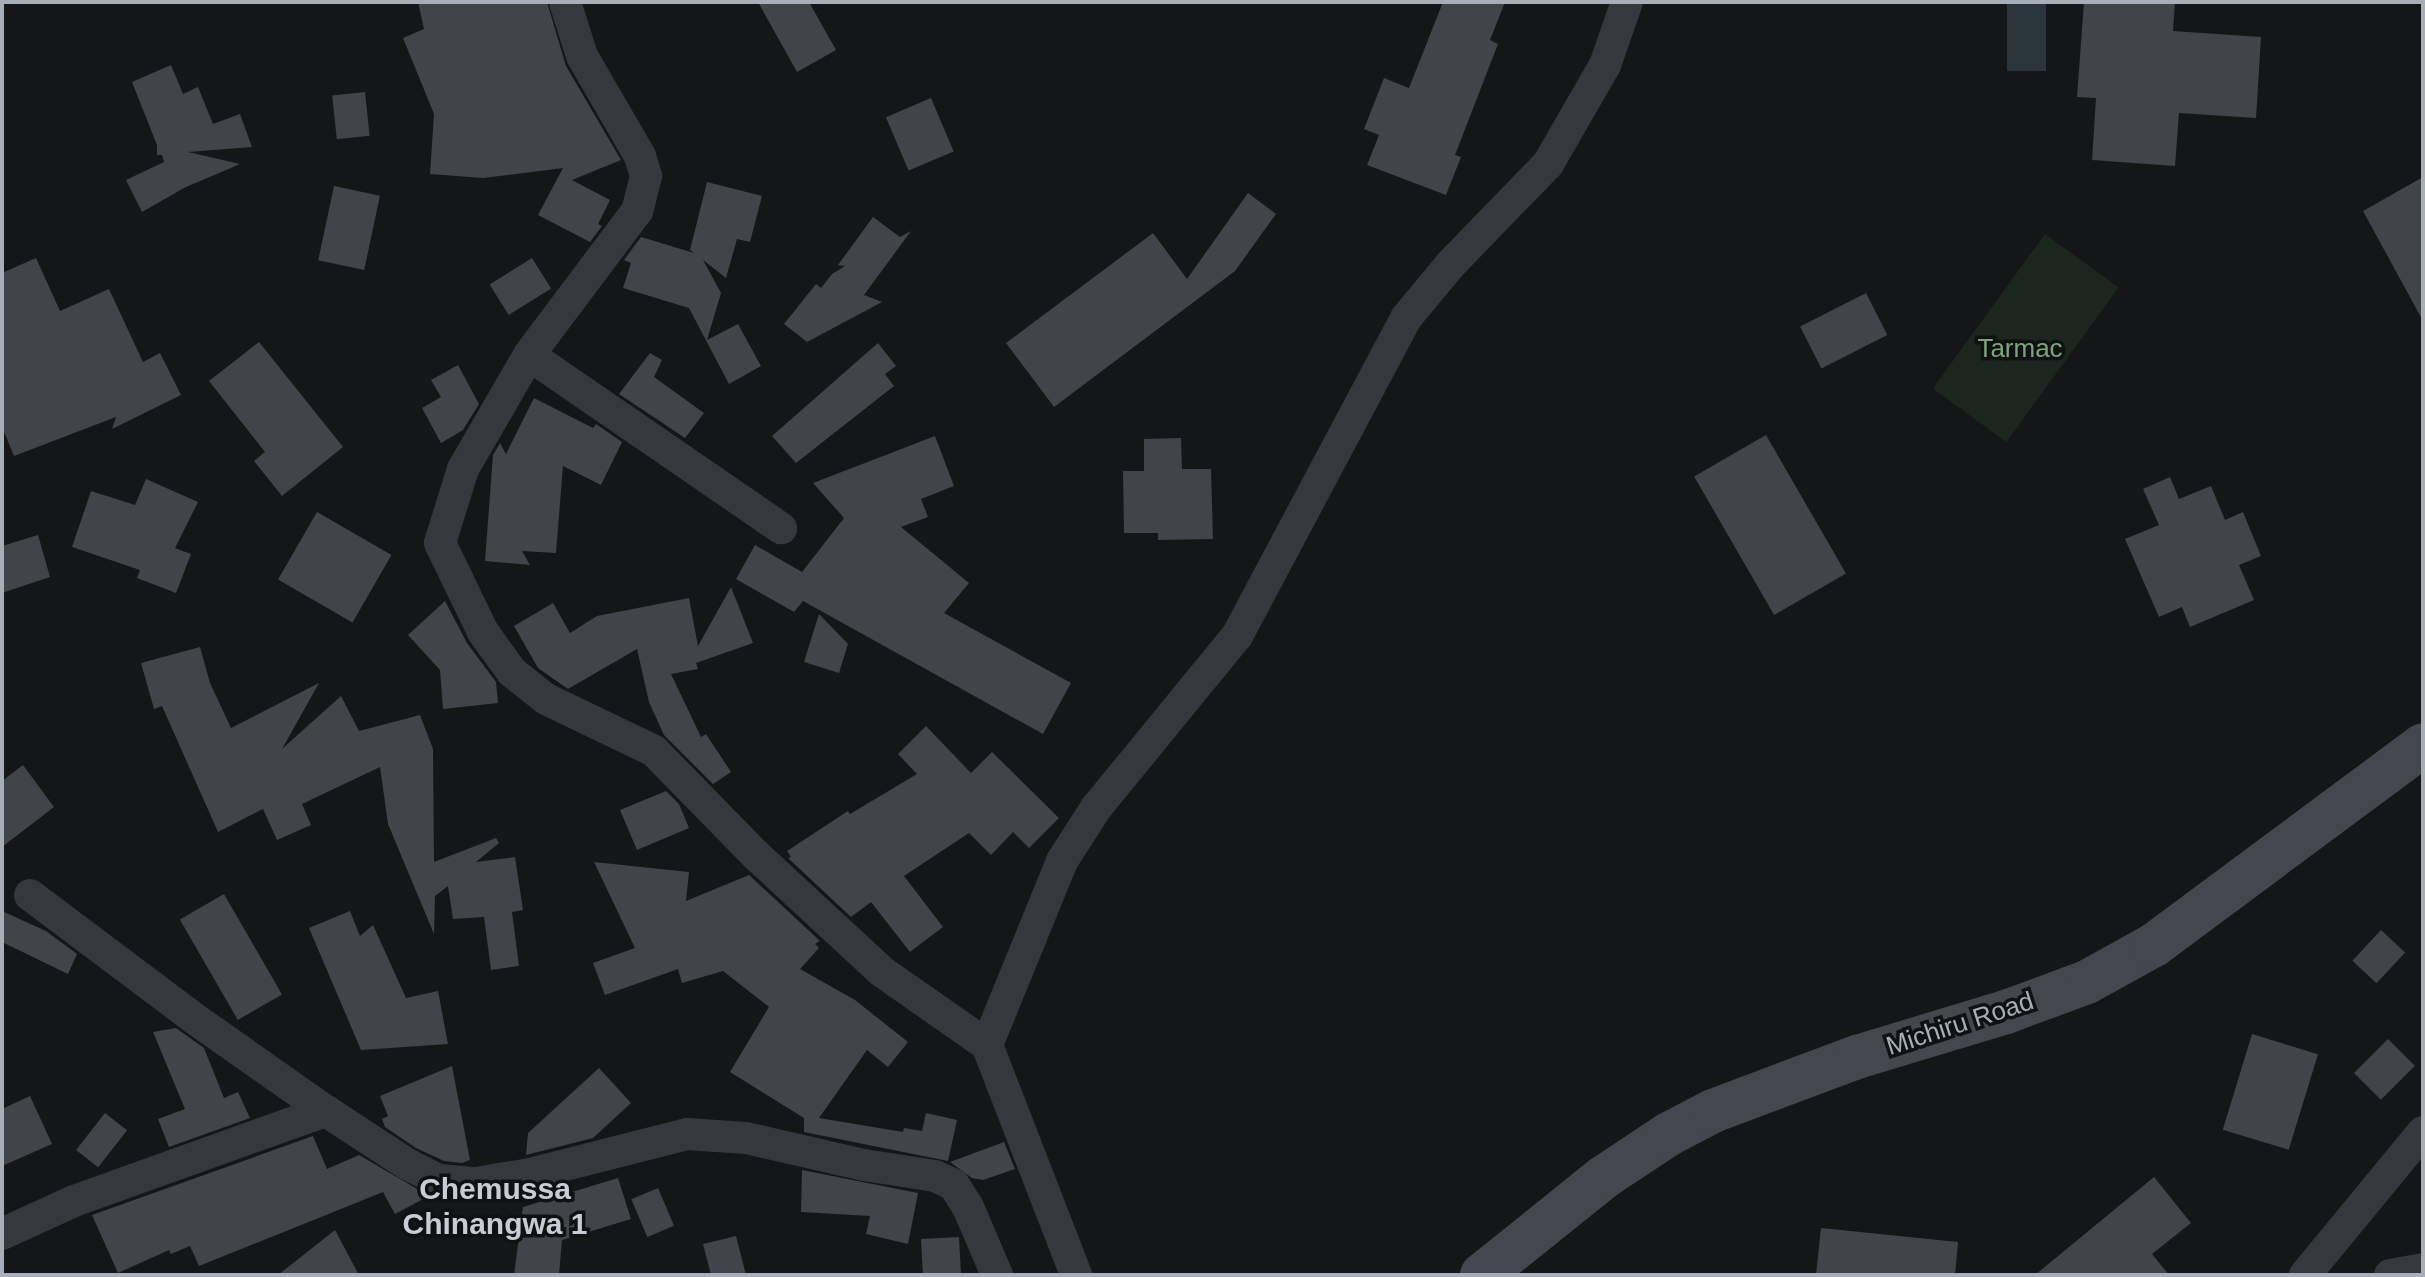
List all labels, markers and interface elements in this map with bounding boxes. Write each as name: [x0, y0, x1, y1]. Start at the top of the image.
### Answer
park label: Tarmac: [1977, 333, 2063, 365]
street label: Michiru Road: [1882, 985, 2038, 1063]
district label: Chemussa Chinangwa 1: [402, 1171, 588, 1242]

